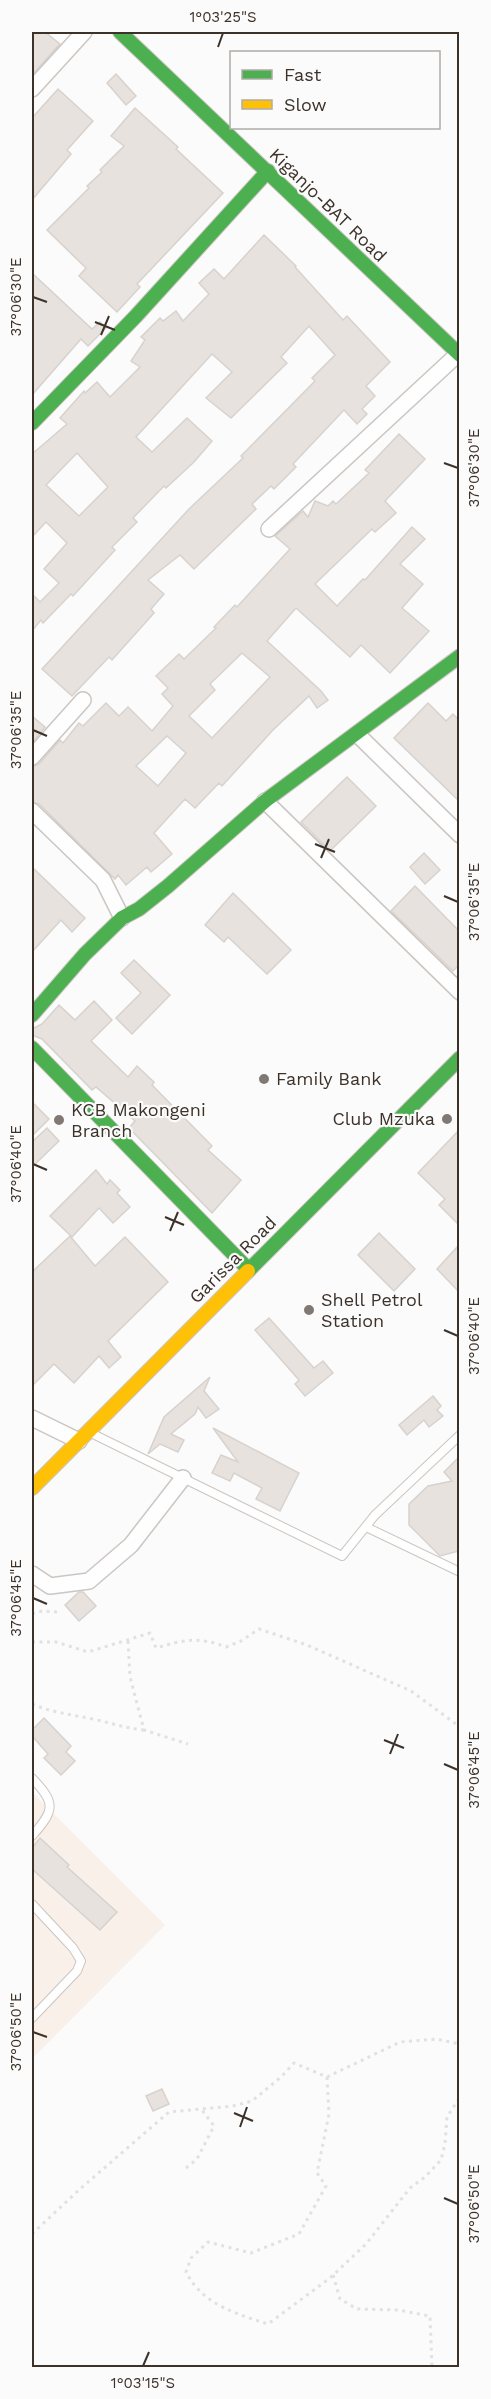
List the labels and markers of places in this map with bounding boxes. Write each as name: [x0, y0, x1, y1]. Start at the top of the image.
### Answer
place label: Family Bank: [276, 1068, 382, 1089]
marker: Family Bank: [257, 1072, 271, 1086]
place label: KCB Makongeni Branch: [71, 1099, 206, 1141]
place label: Club Mzuka: [332, 1108, 435, 1129]
marker: Club Mzuka: [440, 1112, 454, 1126]
marker: KCB Makongeni Branch: [52, 1113, 66, 1127]
place label: Shell Petrol Station: [321, 1289, 423, 1331]
marker: Shell Petrol Station: [302, 1303, 316, 1317]

